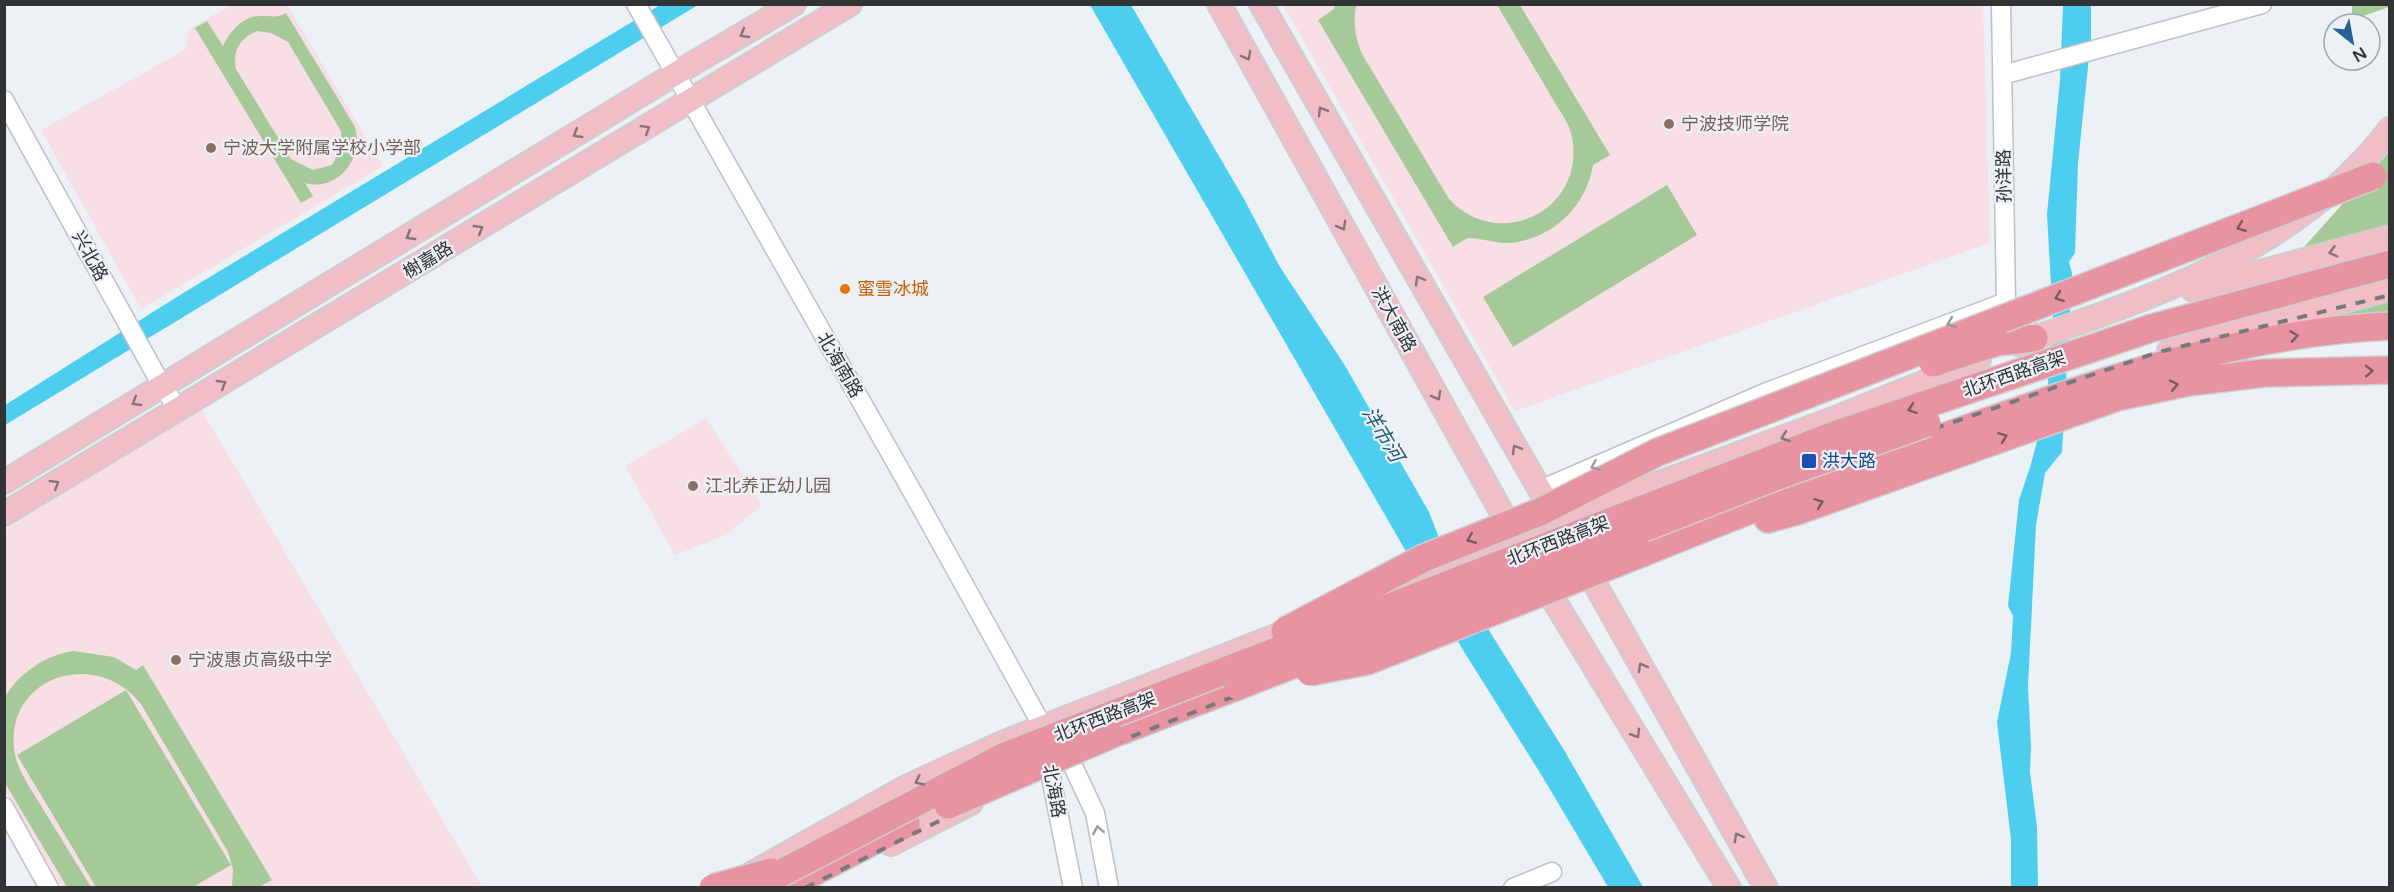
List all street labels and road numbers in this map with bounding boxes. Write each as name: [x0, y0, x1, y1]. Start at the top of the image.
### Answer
street label: 孙洋路: [1993, 149, 2015, 203]
street label: 兴北路: [67, 227, 113, 285]
street label: 榭嘉路: [399, 237, 457, 283]
street label: 洪大南路: [1367, 282, 1421, 356]
street label: 北海南路: [812, 328, 868, 402]
street label: 北环西路高架: [1959, 346, 2069, 402]
street label: 北环西路高架: [1504, 511, 1612, 571]
street label: 北环西路高架: [1051, 687, 1159, 747]
street label: 北海路: [1038, 762, 1070, 820]

